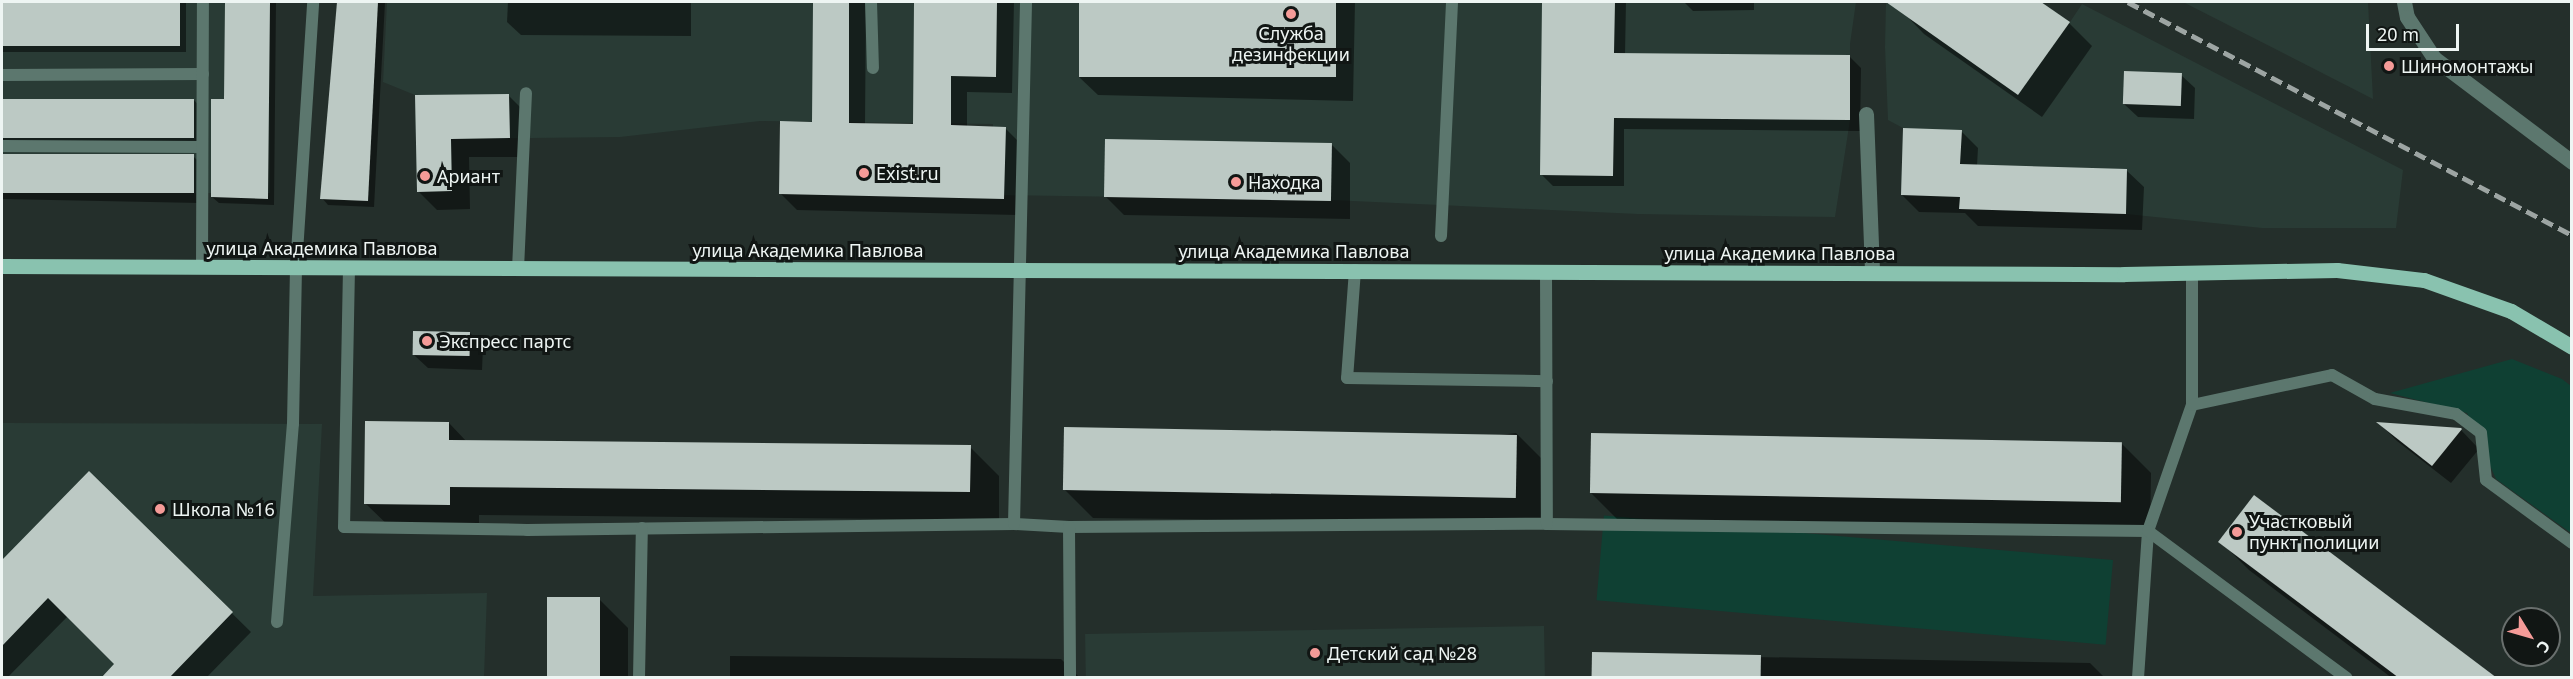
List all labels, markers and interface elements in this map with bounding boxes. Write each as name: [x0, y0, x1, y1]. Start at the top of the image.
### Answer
marker: Служба дезинфекции: [1284, 7, 1298, 21]
scale bar: [2369, 12, 2462, 50]
text: 20 m: [2377, 22, 2419, 46]
place label: Служба дезинфекции: [1232, 23, 1350, 66]
place label: Шиномонтажы: [2401, 55, 2533, 77]
marker: Шиномонтажы: [2382, 59, 2396, 73]
place label: Exist.ru: [876, 162, 939, 184]
place label: Ариант: [437, 165, 500, 187]
marker: Exist.ru: [857, 166, 871, 180]
marker: Ариант: [418, 169, 432, 183]
place label: Находка: [1248, 171, 1321, 193]
marker: Находка: [1229, 175, 1243, 189]
street label: улица Академика Павлова: [207, 237, 437, 259]
street label: улица Академика Павлова: [693, 239, 923, 261]
street label: улица Академика Павлова: [1179, 240, 1409, 262]
street label: улица Академика Павлова: [1665, 242, 1895, 264]
place label: Экспресс партс: [439, 330, 571, 352]
marker: Экспресс партс: [420, 334, 434, 348]
place label: Школа №16: [172, 498, 275, 520]
marker: Школа №16: [153, 502, 167, 516]
place label: Участковый пункт полиции: [2249, 511, 2379, 554]
marker: Участковый пункт полиции: [2230, 525, 2244, 539]
north arrow: [2501, 607, 2561, 667]
text: С: [2532, 636, 2556, 657]
place label: Детский сад №28: [1327, 642, 1477, 664]
marker: Детский сад №28: [1308, 646, 1322, 660]

